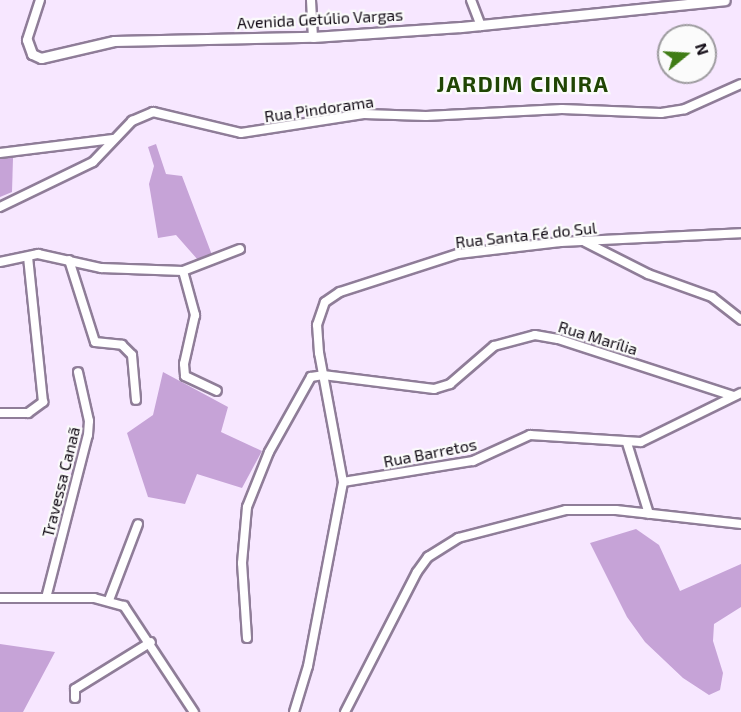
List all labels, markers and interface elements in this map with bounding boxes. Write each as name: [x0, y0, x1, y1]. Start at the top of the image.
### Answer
street label: Avenida Getúlio Vargas: [236, 5, 404, 33]
north arrow: [657, 24, 717, 84]
text: N: [692, 40, 714, 57]
district label: JARDIM CINIRA: [437, 71, 609, 97]
street label: Rua Pindorama: [263, 92, 375, 126]
street label: Rua Santa Fé do Sul: [454, 218, 598, 252]
street label: Rua Marília: [556, 317, 640, 359]
street label: Travessa Canaã: [38, 425, 84, 539]
street label: Rua Barretos: [382, 435, 478, 471]

